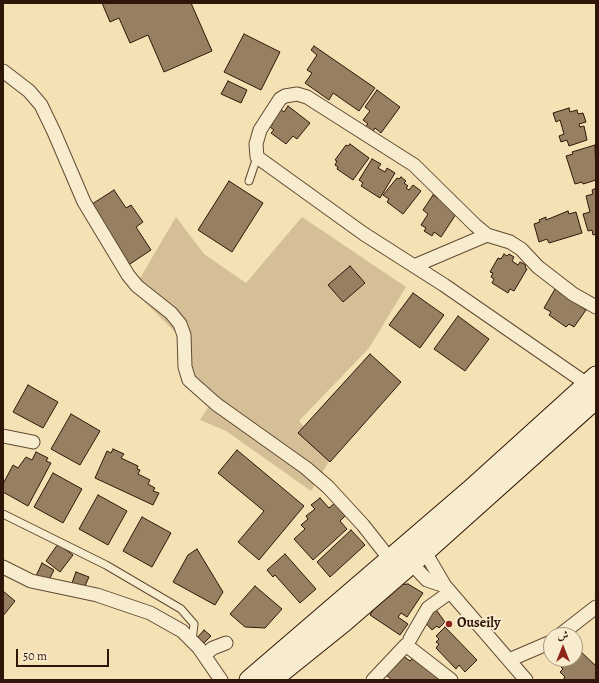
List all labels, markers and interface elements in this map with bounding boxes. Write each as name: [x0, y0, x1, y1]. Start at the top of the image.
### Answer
place label: Ouseily: [457, 616, 501, 632]
marker: Ouseily: [444, 619, 454, 629]
north arrow: [543, 627, 583, 667]
text: ش: [558, 628, 568, 643]
scale bar: [18, 641, 111, 667]
text: 50 m: [23, 648, 47, 664]

